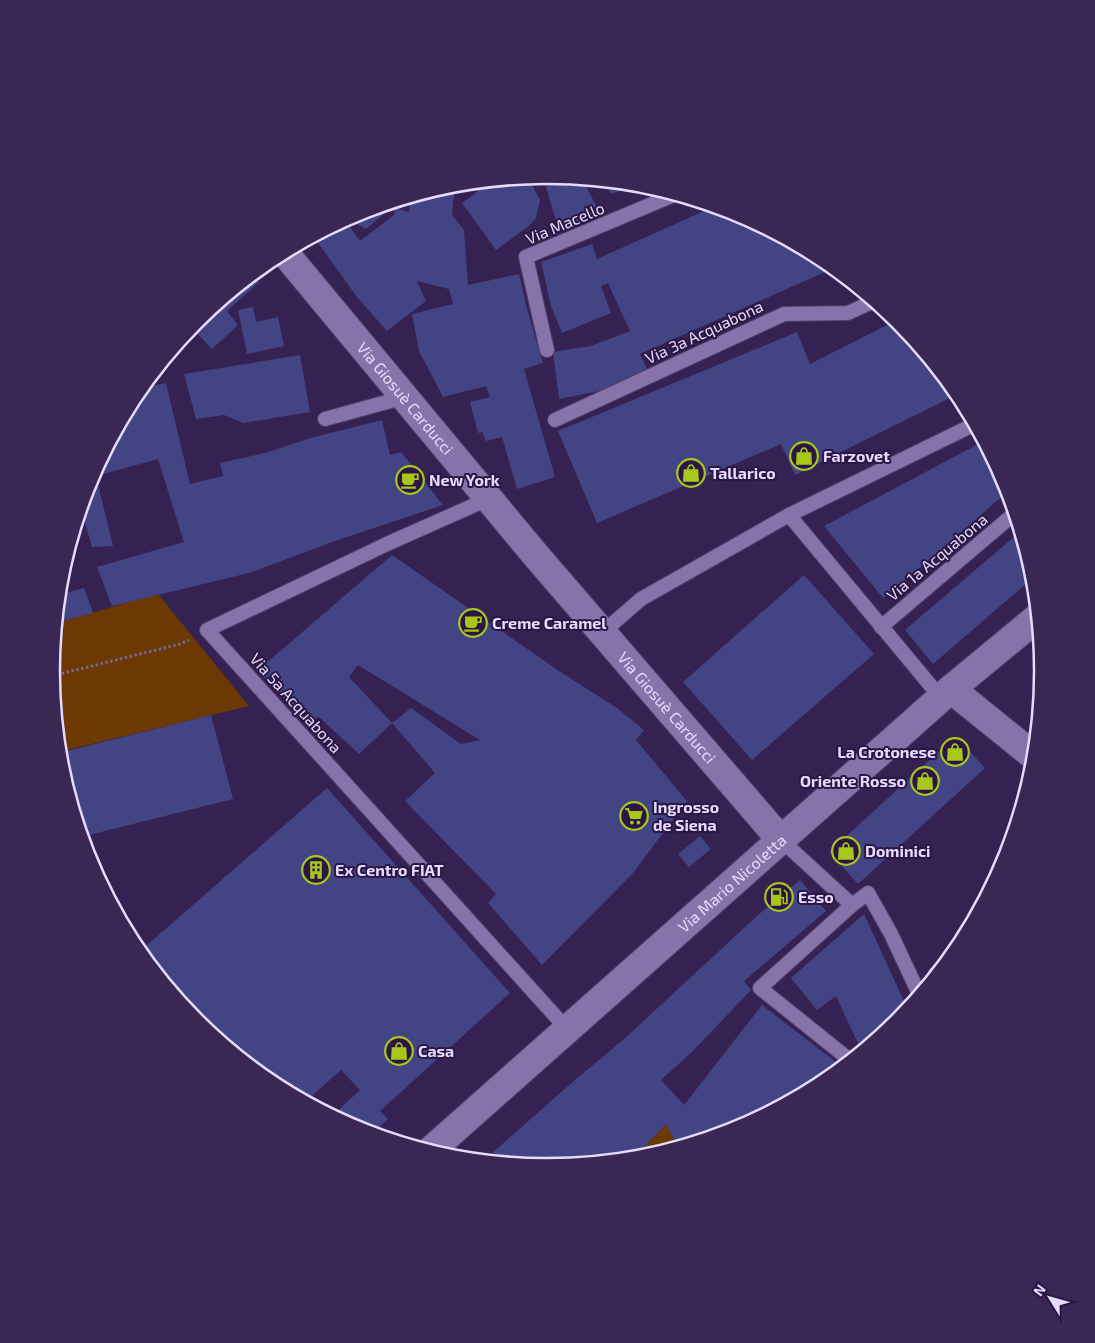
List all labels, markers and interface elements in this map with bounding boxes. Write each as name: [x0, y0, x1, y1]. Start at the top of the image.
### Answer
street label: Via Macello: [523, 197, 607, 248]
street label: Via 3a Acquabona: [642, 296, 766, 367]
street label: Via Giosuè Carducci: [354, 338, 458, 458]
shop icon: Farzovet: [789, 441, 819, 471]
place label: Farzovet: [823, 446, 890, 465]
shop icon: Tallarico: [676, 458, 706, 488]
place label: Tallarico: [710, 463, 776, 482]
cafe icon: New York: [395, 465, 425, 495]
place label: New York: [429, 470, 500, 489]
street label: Via 1a Acquabona: [883, 509, 991, 604]
cafe icon: Creme Caramel: [458, 608, 488, 638]
place label: Creme Caramel: [492, 613, 607, 632]
street label: Via Giosuè Carducci: [614, 648, 720, 767]
street label: Via 5a Acquabona: [247, 649, 346, 756]
shop icon: La Crotonese: [940, 737, 970, 767]
place label: La Crotonese: [837, 742, 936, 761]
shop icon: Oriente Rosso: [910, 766, 940, 796]
place label: Oriente Rosso: [800, 771, 906, 790]
place label: Ingrosso de Siena: [653, 797, 719, 834]
supermarket icon: Ingrosso de Siena: [619, 801, 649, 831]
street label: Via Mario Nicoletta: [674, 830, 790, 936]
shop icon: Dominici: [831, 836, 861, 866]
place label: Dominici: [865, 841, 930, 860]
building icon: Ex Centro FIAT: [301, 855, 331, 885]
place label: Ex Centro FIAT: [335, 860, 444, 879]
fuel station icon: Esso: [764, 882, 794, 912]
place label: Esso: [798, 887, 834, 906]
shop icon: Casa: [384, 1036, 414, 1066]
place label: Casa: [418, 1041, 454, 1060]
north arrow: [1025, 1273, 1075, 1323]
text: N: [1029, 1281, 1049, 1299]

